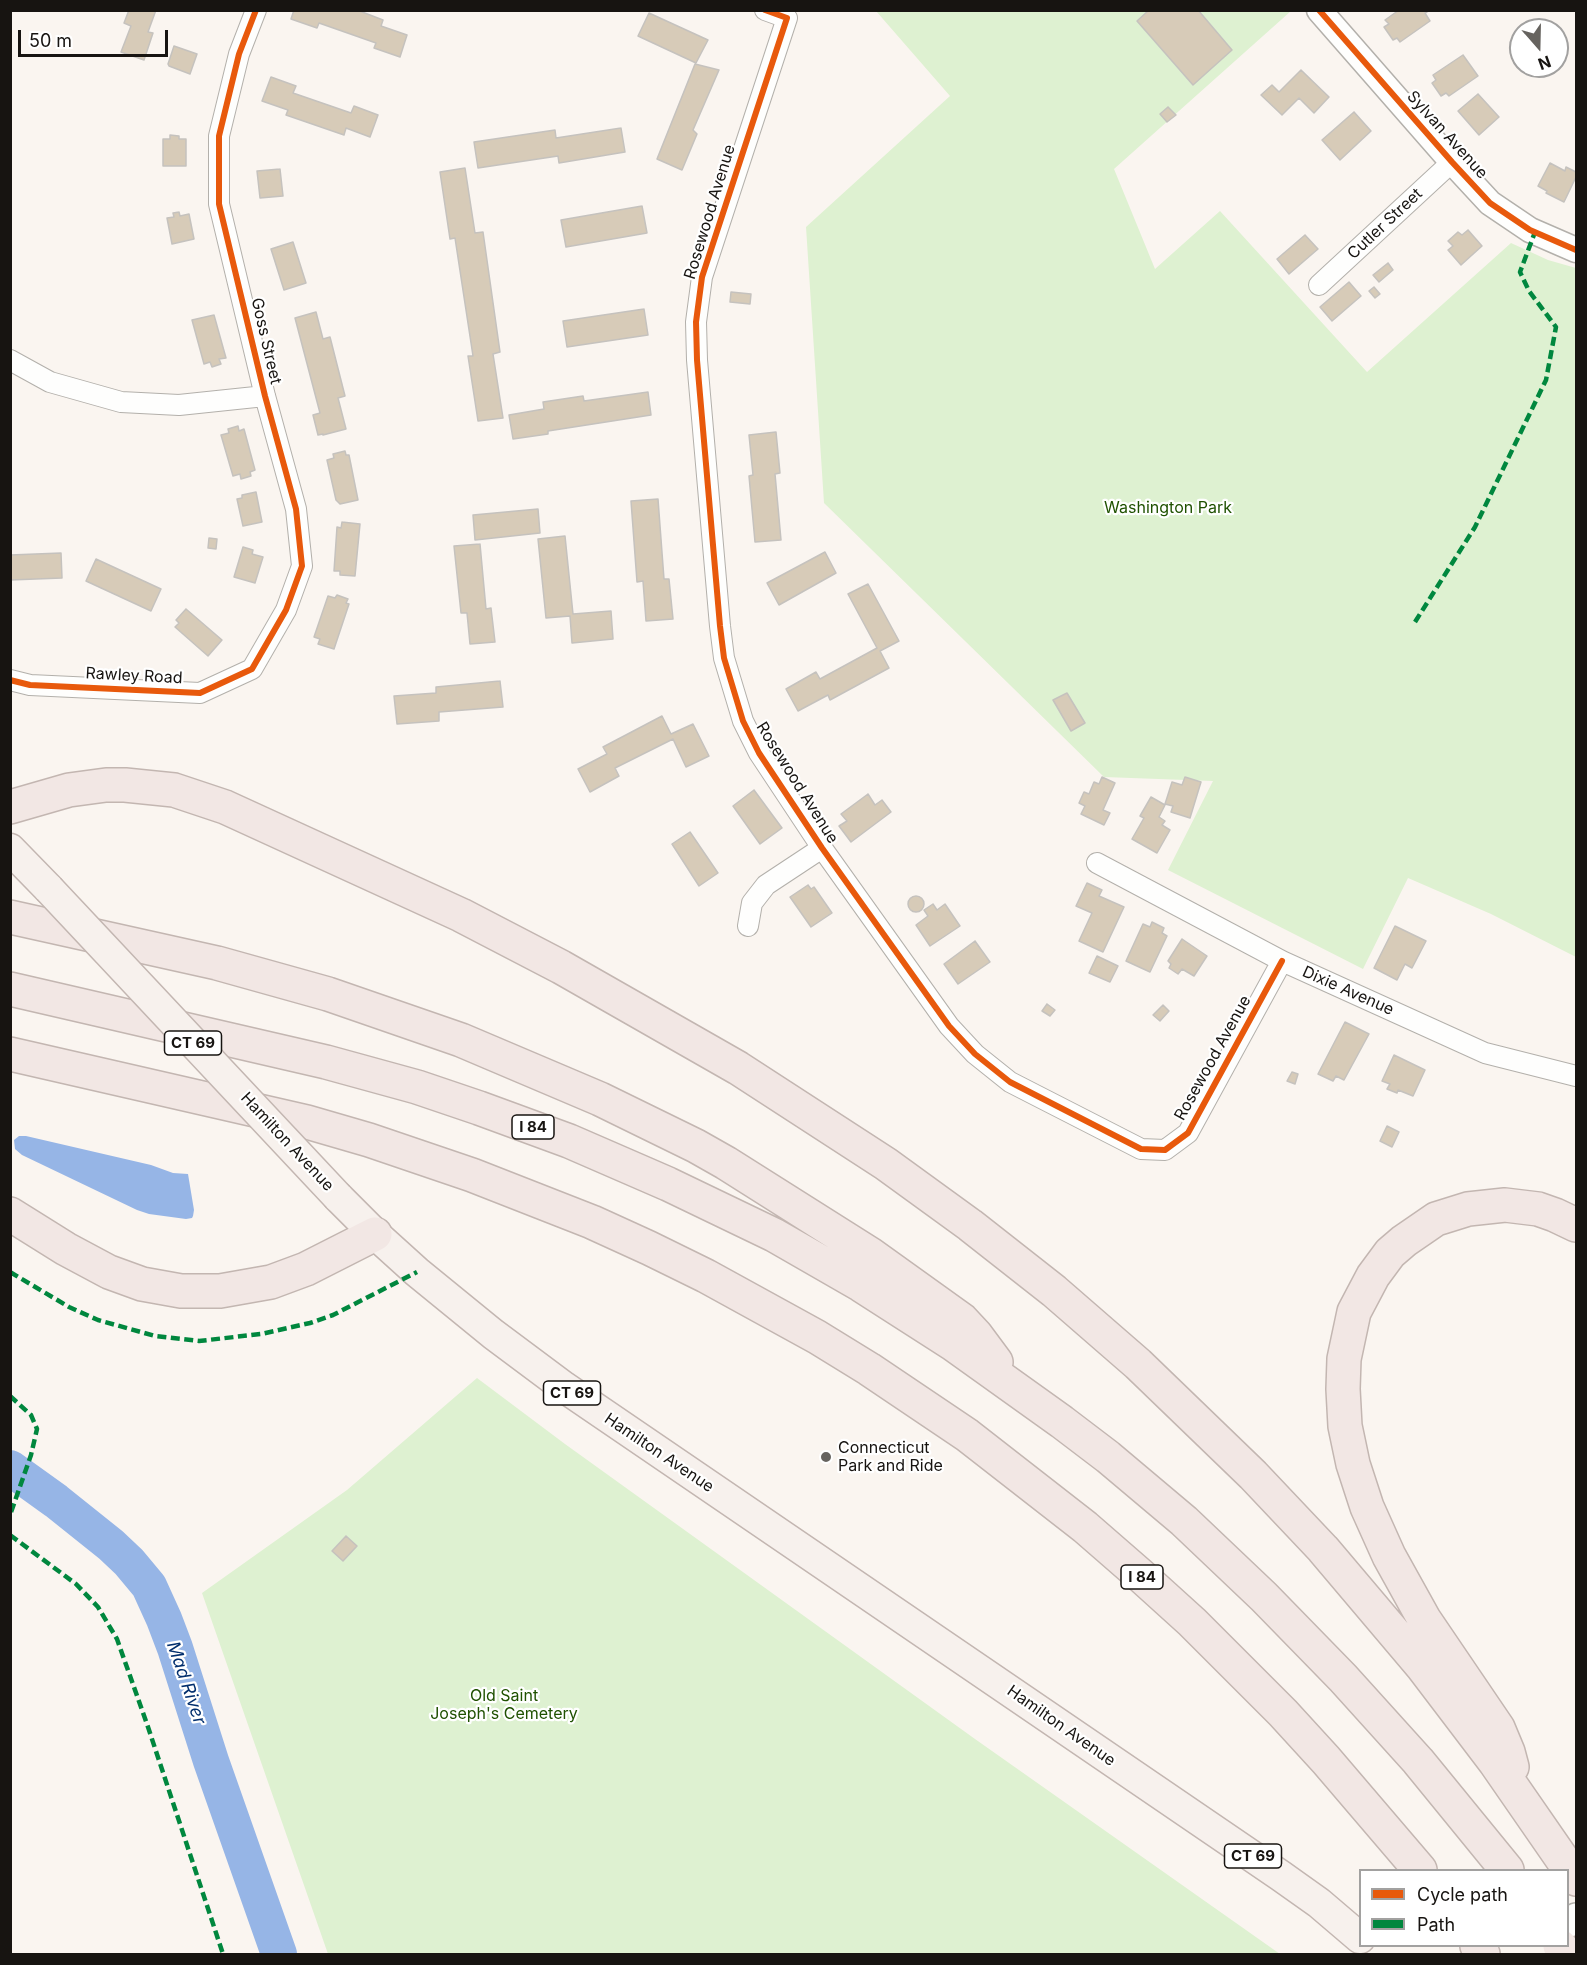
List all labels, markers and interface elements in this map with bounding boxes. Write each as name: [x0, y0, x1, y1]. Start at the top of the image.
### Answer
scale bar: [21, 18, 171, 56]
north arrow: [1509, 18, 1569, 78]
text: 50 m: [29, 30, 72, 51]
text: N: [1535, 52, 1554, 75]
street label: Sylvan Avenue: [1403, 87, 1491, 183]
street label: Rosewood Avenue: [680, 142, 740, 282]
street label: Cutler Street: [1344, 184, 1426, 264]
street label: Goss Street: [247, 296, 285, 386]
park label: Washington Park: [1104, 498, 1232, 518]
street label: Rawley Road: [85, 664, 183, 688]
street label: Rosewood Avenue: [752, 719, 842, 847]
street label: Dixie Avenue: [1299, 962, 1397, 1020]
street label: Rosewood Avenue: [1171, 992, 1255, 1124]
road number: CT 69: [164, 1031, 222, 1055]
street label: Hamilton Avenue: [236, 1089, 338, 1195]
road number: I 84: [512, 1115, 554, 1139]
road number: CT 69: [544, 1381, 600, 1405]
street label: Hamilton Avenue: [601, 1409, 717, 1497]
place label: Connecticut Park and Ride: [838, 1438, 943, 1476]
marker: Connecticut Park and Ride: [819, 1450, 833, 1464]
road number: I 84: [1121, 1565, 1163, 1589]
water label: Mad River: [162, 1639, 210, 1727]
street label: Hamilton Avenue: [1003, 1682, 1119, 1770]
park label: Old Saint Joseph's Cemetery: [430, 1686, 578, 1724]
road number: CT 69: [1224, 1844, 1282, 1868]
legend: [1359, 1869, 1569, 1947]
text: Cycle path: [1417, 1884, 1508, 1905]
text: Path: [1417, 1914, 1455, 1935]

